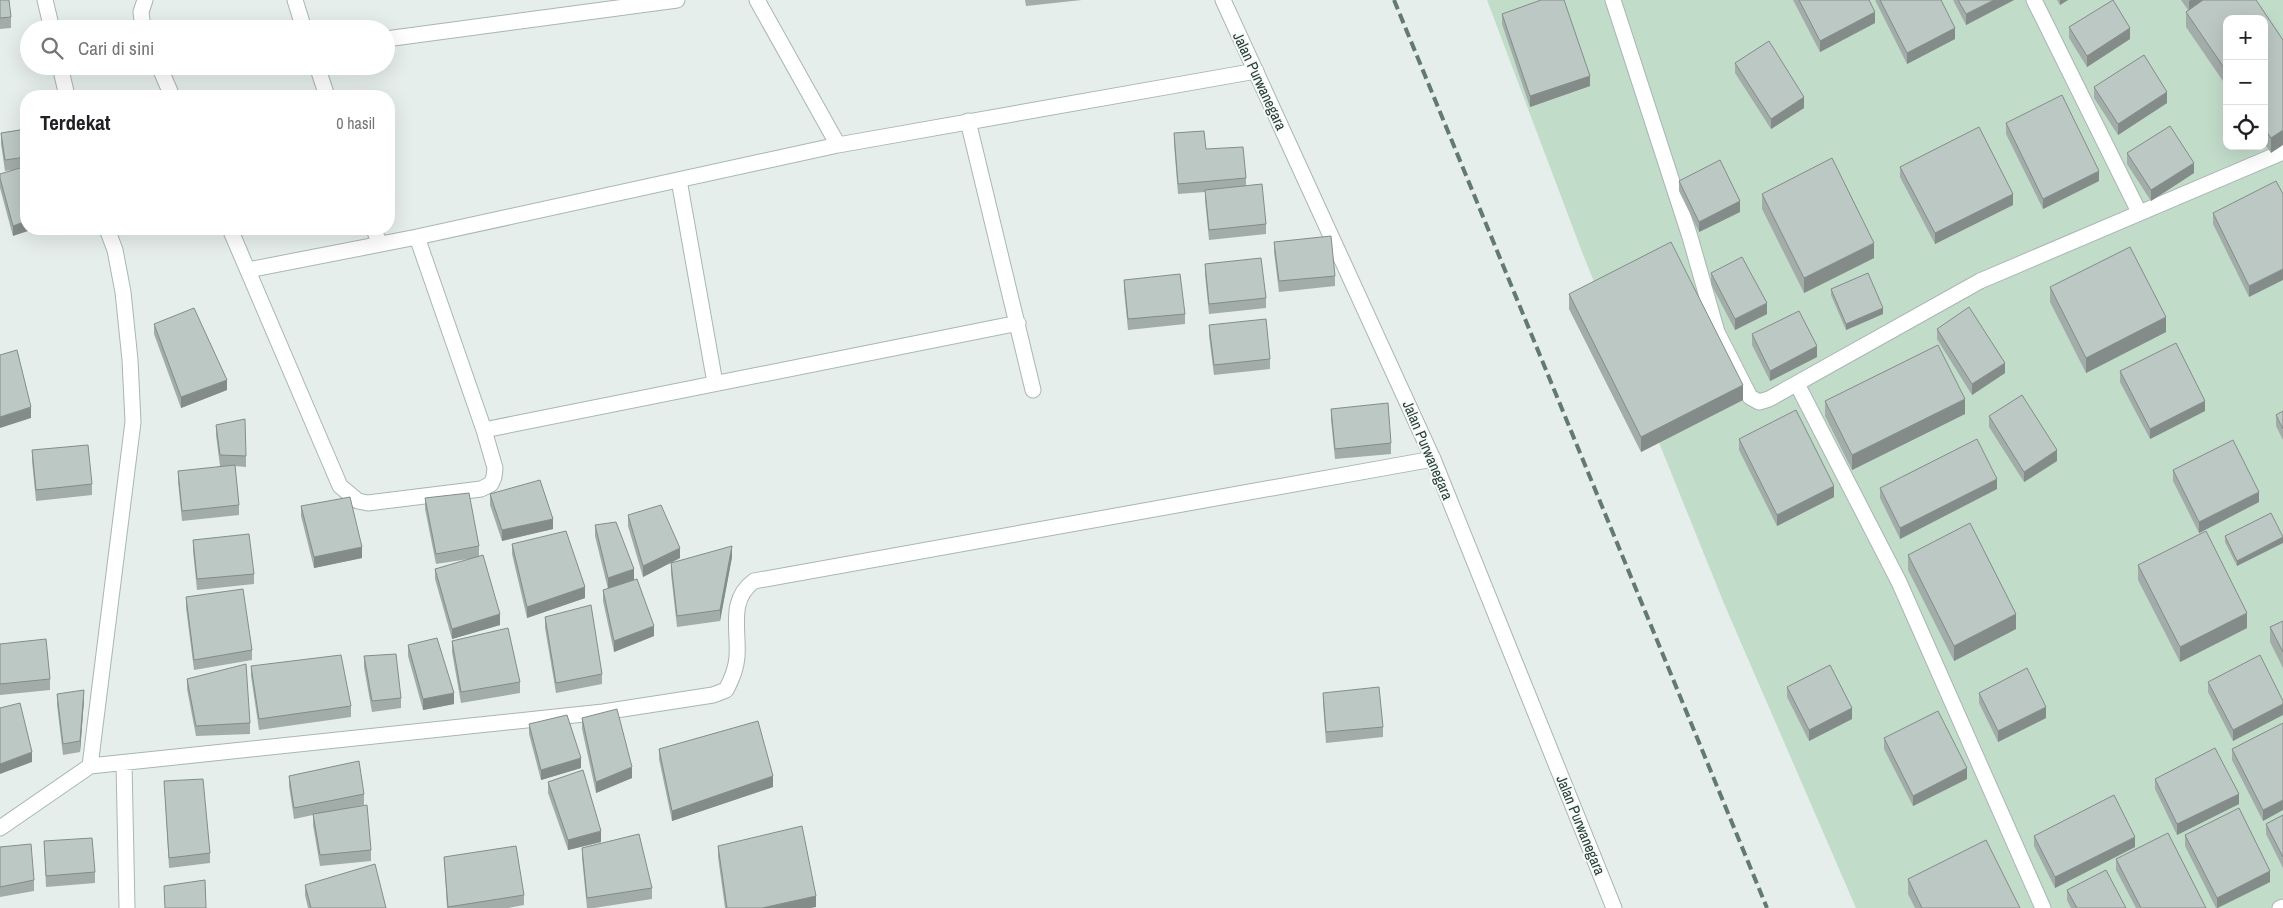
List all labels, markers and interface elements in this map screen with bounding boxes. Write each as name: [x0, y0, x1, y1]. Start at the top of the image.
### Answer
map controls: [2223, 15, 2268, 150]
button: +: [2223, 15, 2268, 60]
search box: [20, 20, 395, 75]
street label: Jalan Purwanegara: [1228, 29, 1292, 134]
icon: search: [38, 34, 66, 62]
text: Cari di sini: [78, 35, 154, 61]
button: −: [2223, 60, 2268, 105]
button: locate: [2223, 105, 2268, 150]
text: Terdekat: [40, 108, 111, 137]
text: 0 hasil: [336, 112, 375, 134]
street label: Jalan Purwanegara: [1398, 397, 1458, 503]
street label: Jalan Purwanegara: [1551, 772, 1611, 878]

